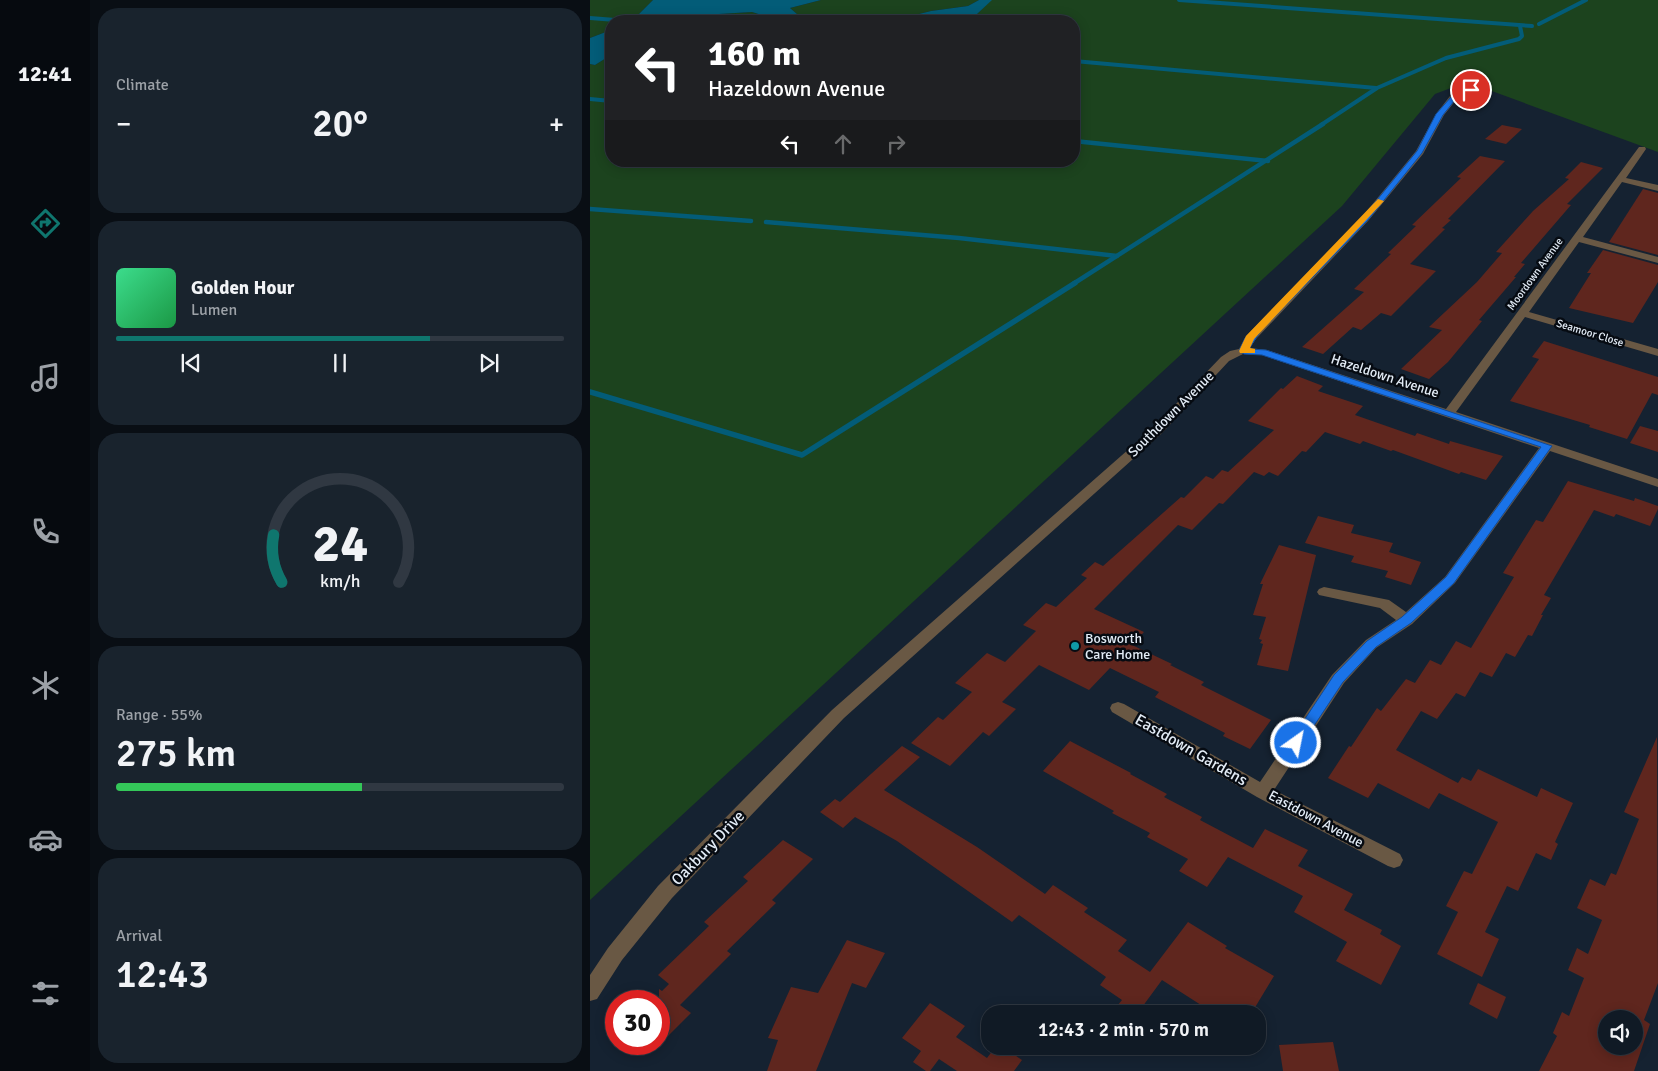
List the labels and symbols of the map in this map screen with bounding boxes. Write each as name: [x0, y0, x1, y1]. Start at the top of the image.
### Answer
pin: [1450, 69, 1492, 111]
street label: Moordown Avenue: [1504, 235, 1566, 313]
street label: Seamoor Close: [1555, 317, 1625, 349]
street label: Hazeldown Avenue: [1329, 350, 1441, 402]
street label: Southdown Avenue: [1125, 368, 1217, 460]
place label: Bosworth Care Home: [1085, 630, 1150, 663]
marker: Bosworth Care Home: [1069, 640, 1081, 652]
street label: Eastdown Gardens: [1131, 710, 1251, 790]
position arrow: [1269, 716, 1321, 768]
street label: Eastdown Avenue: [1266, 787, 1366, 851]
street label: Oakbury Drive: [667, 806, 749, 890]
speed limit sign: 30: [605, 990, 670, 1055]

